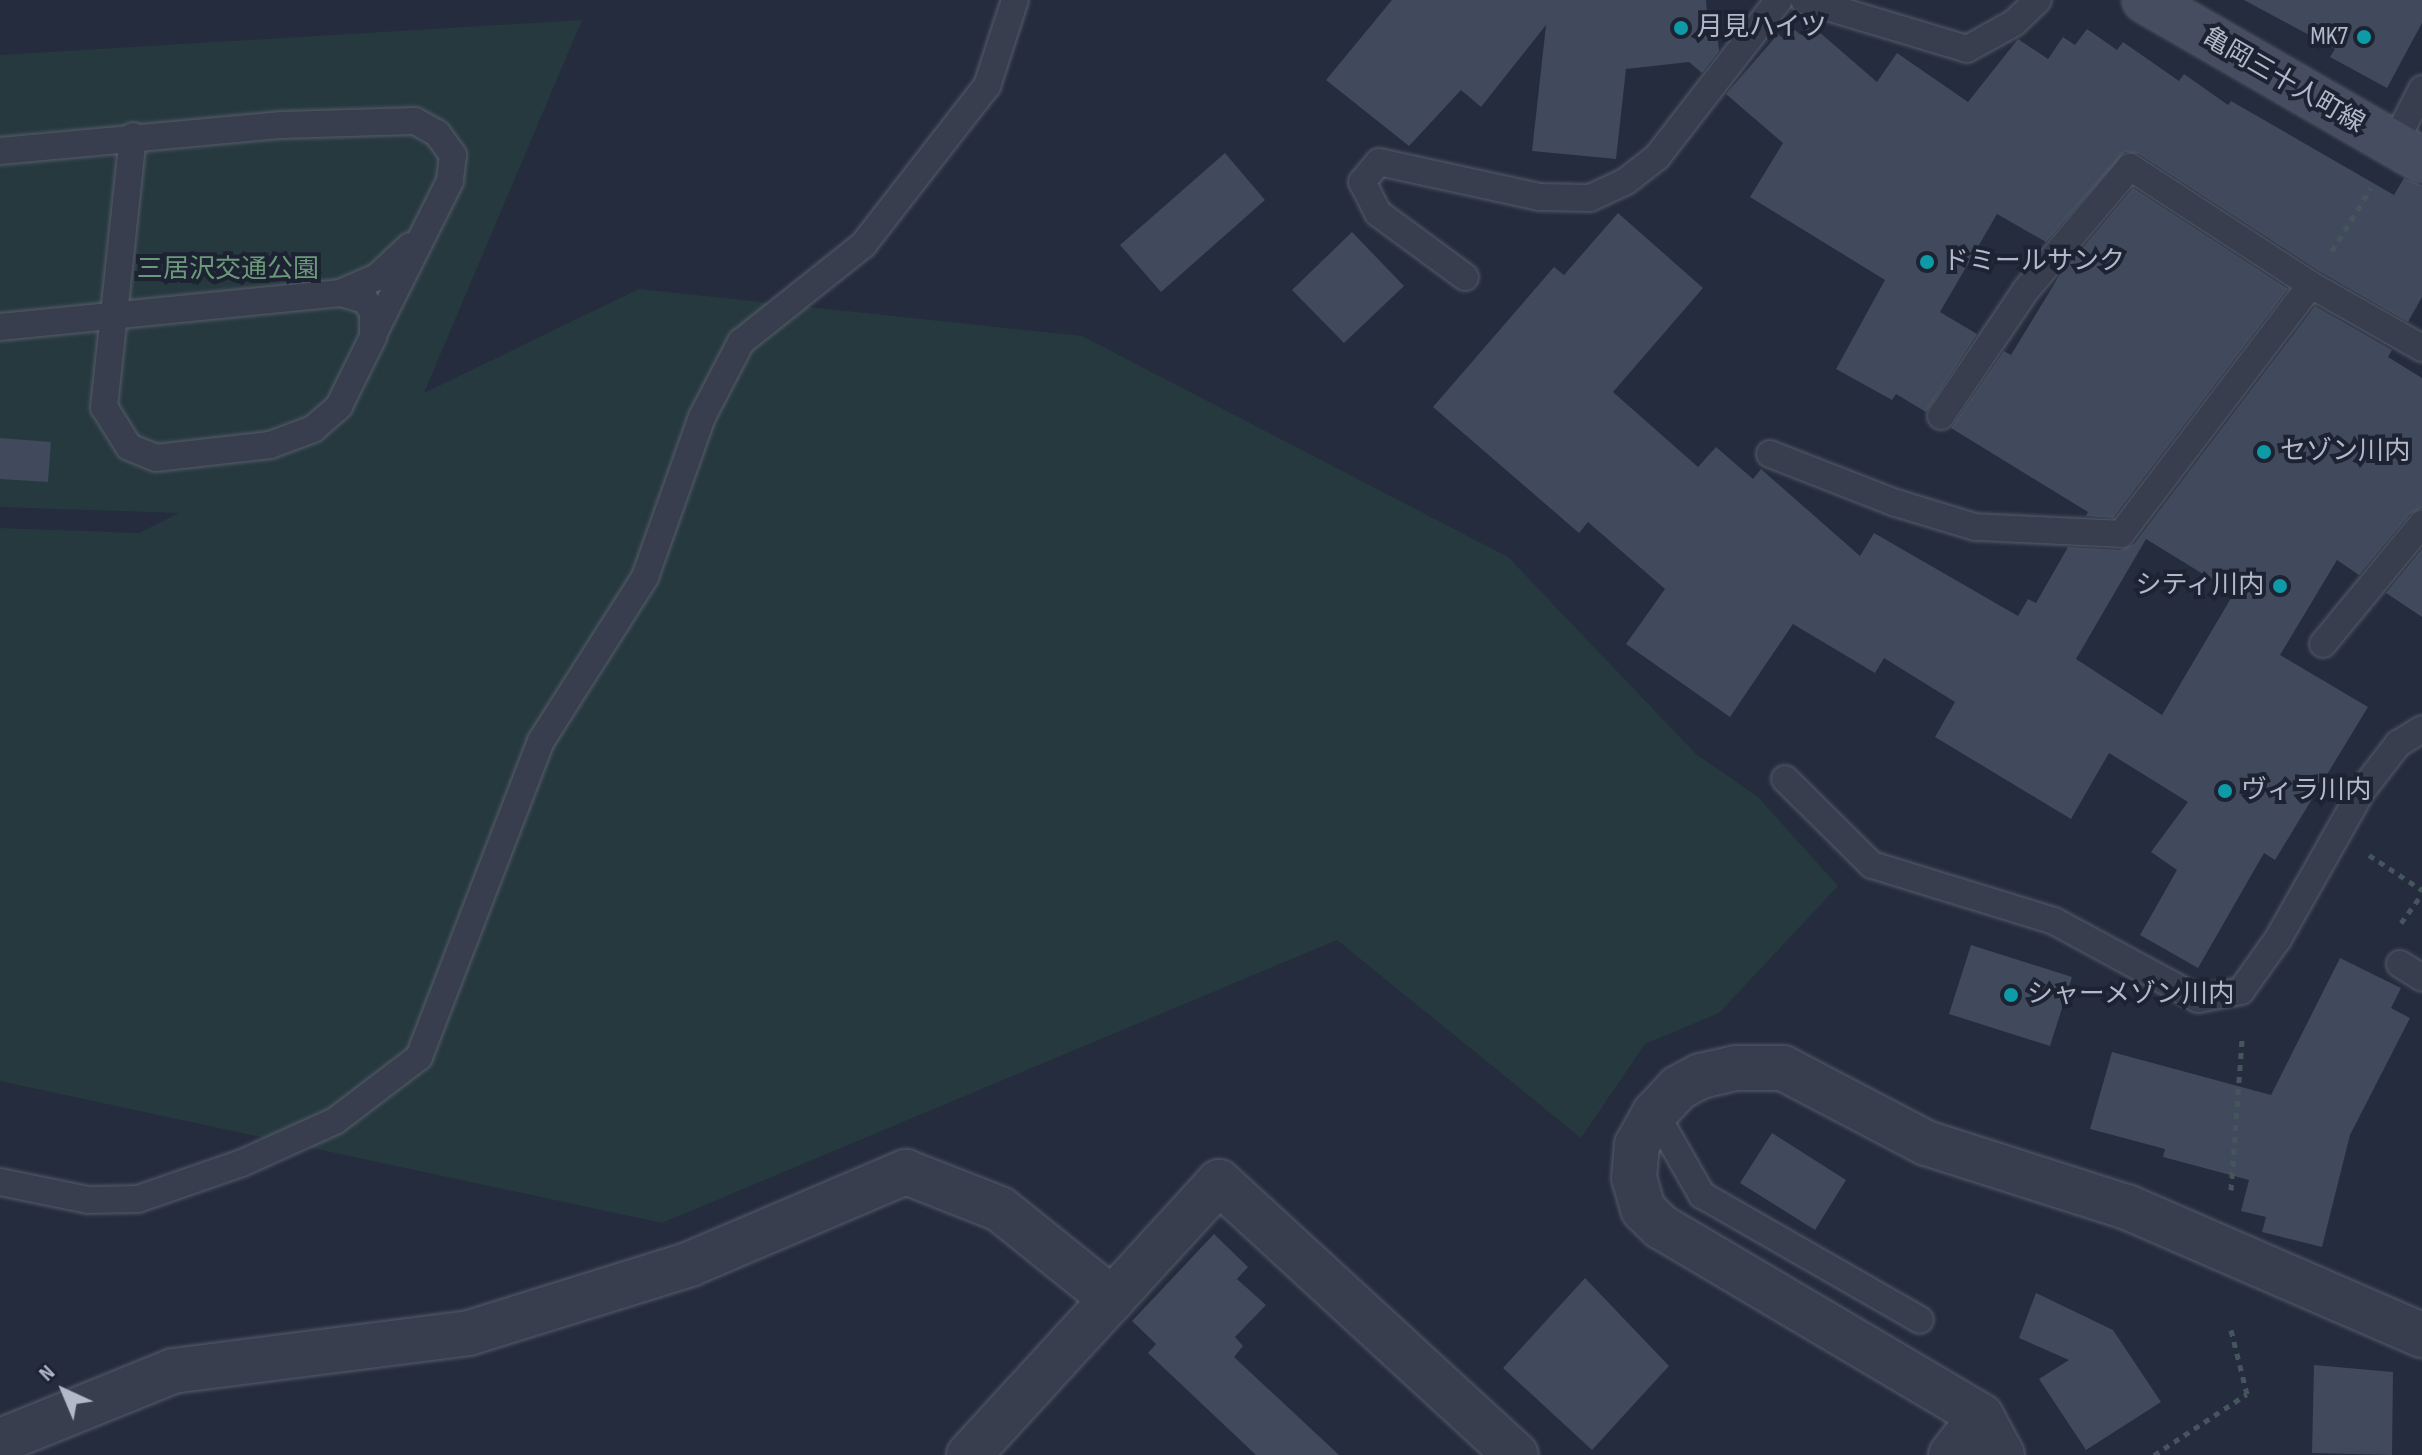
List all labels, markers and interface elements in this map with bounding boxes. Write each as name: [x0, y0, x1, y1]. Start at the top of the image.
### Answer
place label: 月見ハイツ: [1697, 12, 1827, 44]
marker: 月見ハイツ: [1672, 19, 1690, 37]
place label: MK7: [2310, 21, 2348, 53]
street label: 亀岡三十人町線: [2196, 22, 2370, 140]
marker: MK7: [2355, 28, 2373, 46]
place label: ドミールサンク: [1943, 246, 2125, 278]
marker: ドミールサンク: [1918, 253, 1936, 271]
park label: 三居沢交通公園: [137, 254, 319, 286]
place label: セゾン川内: [2280, 436, 2410, 468]
marker: セゾン川内: [2255, 443, 2273, 461]
place label: シティ川内: [2134, 570, 2264, 602]
marker: シティ川内: [2271, 577, 2289, 595]
place label: ヴィラ川内: [2241, 775, 2371, 807]
marker: ヴィラ川内: [2216, 782, 2234, 800]
place label: シャーメゾン川内: [2027, 979, 2235, 1011]
marker: シャーメゾン川内: [2002, 986, 2020, 1004]
north arrow: [24, 1351, 104, 1431]
text: N: [33, 1360, 61, 1387]

